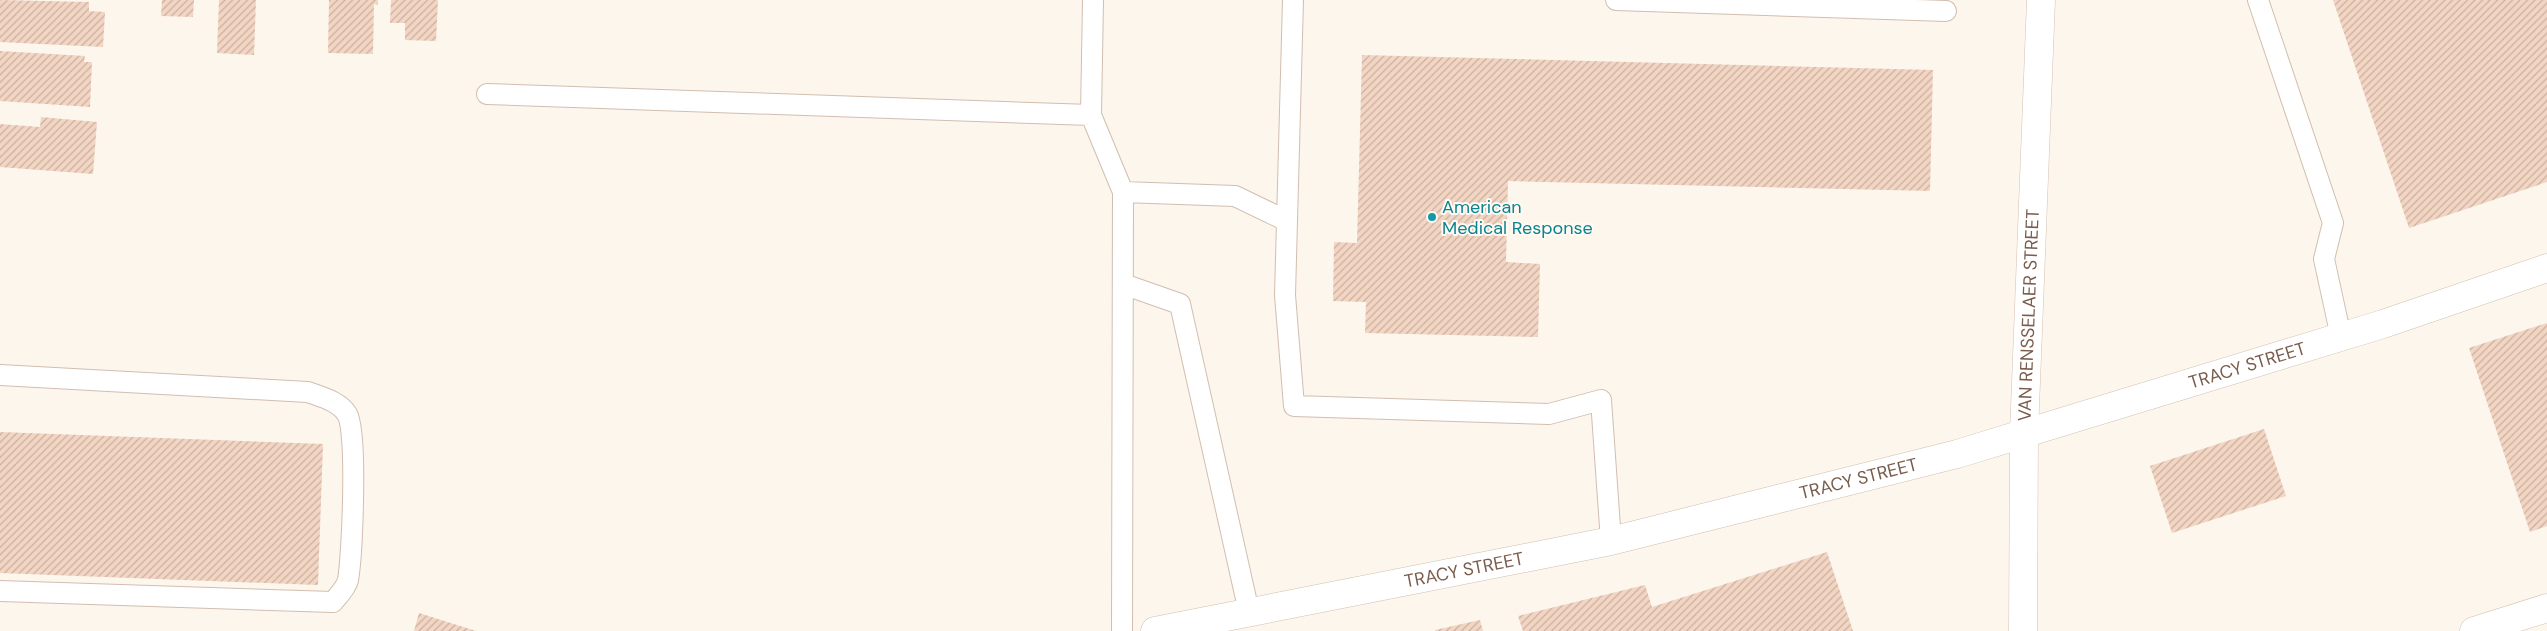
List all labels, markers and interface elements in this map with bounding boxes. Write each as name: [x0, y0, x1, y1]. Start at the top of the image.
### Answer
place label: American Medical Response: [1442, 195, 1593, 240]
street label: VAN RENSSELAER STREET: [2012, 208, 2045, 422]
marker: American Medical Response: [1426, 211, 1438, 223]
street label: TRACY STREET: [2186, 336, 2309, 395]
street label: TRACY STREET: [1797, 452, 1920, 505]
street label: TRACY STREET: [1402, 547, 1526, 593]

